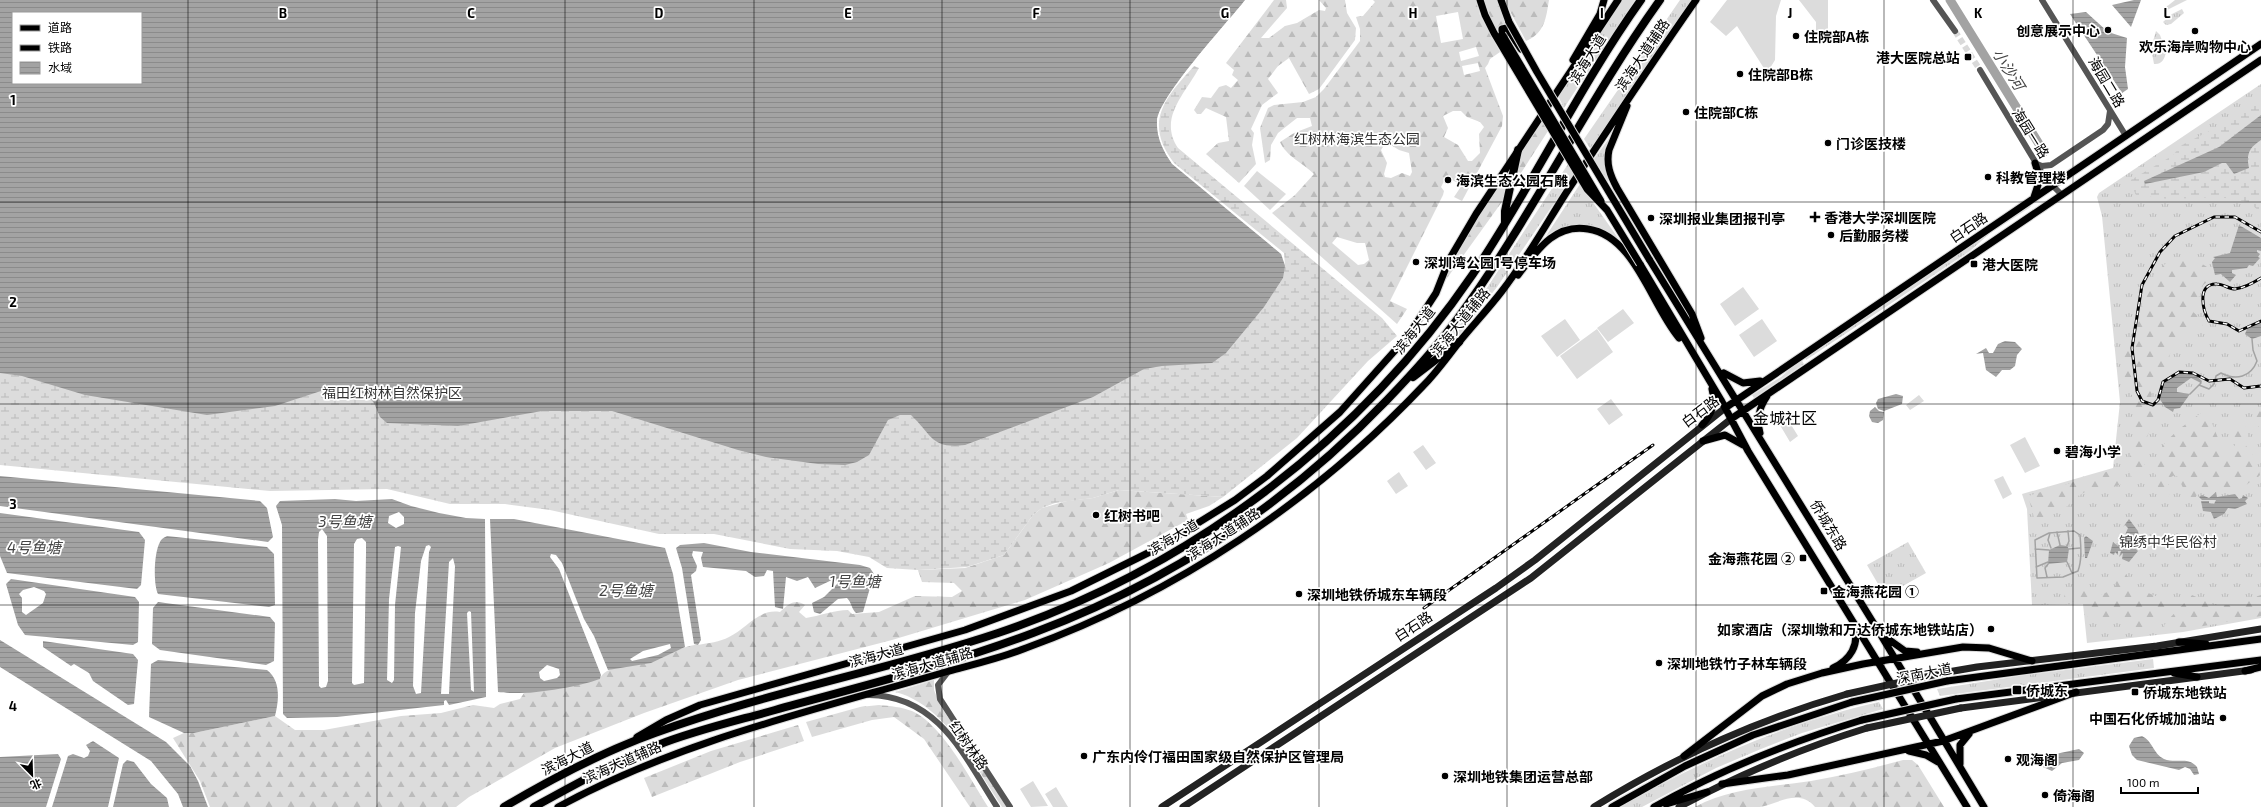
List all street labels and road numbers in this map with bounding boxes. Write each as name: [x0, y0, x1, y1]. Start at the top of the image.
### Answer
street label: 滨海大道辅路: [1611, 15, 1673, 95]
street label: 滨海大道: [1565, 31, 1609, 87]
street label: 海园二路: [2085, 54, 2129, 110]
street label: 海园一路: [2009, 105, 2053, 161]
street label: 白石路: [1946, 208, 1990, 246]
street label: 滨海大道辅路: [1427, 284, 1493, 360]
street label: 滨海大道: [1390, 303, 1438, 357]
street label: 白石路: [1678, 392, 1722, 430]
street label: 侨城东路: [1807, 497, 1851, 553]
street label: 滨海大道辅路: [1183, 504, 1263, 564]
street label: 滨海大道: [1145, 515, 1201, 559]
street label: 白石路: [1391, 607, 1435, 645]
street label: 滨海大道: [847, 640, 905, 670]
street label: 滨海大道辅路: [889, 643, 975, 683]
street label: 深南大道: [1895, 659, 1953, 687]
street label: 红树林路: [946, 717, 992, 773]
street label: 滨海大道辅路: [580, 737, 664, 787]
street label: 滨海大道: [538, 738, 596, 778]

